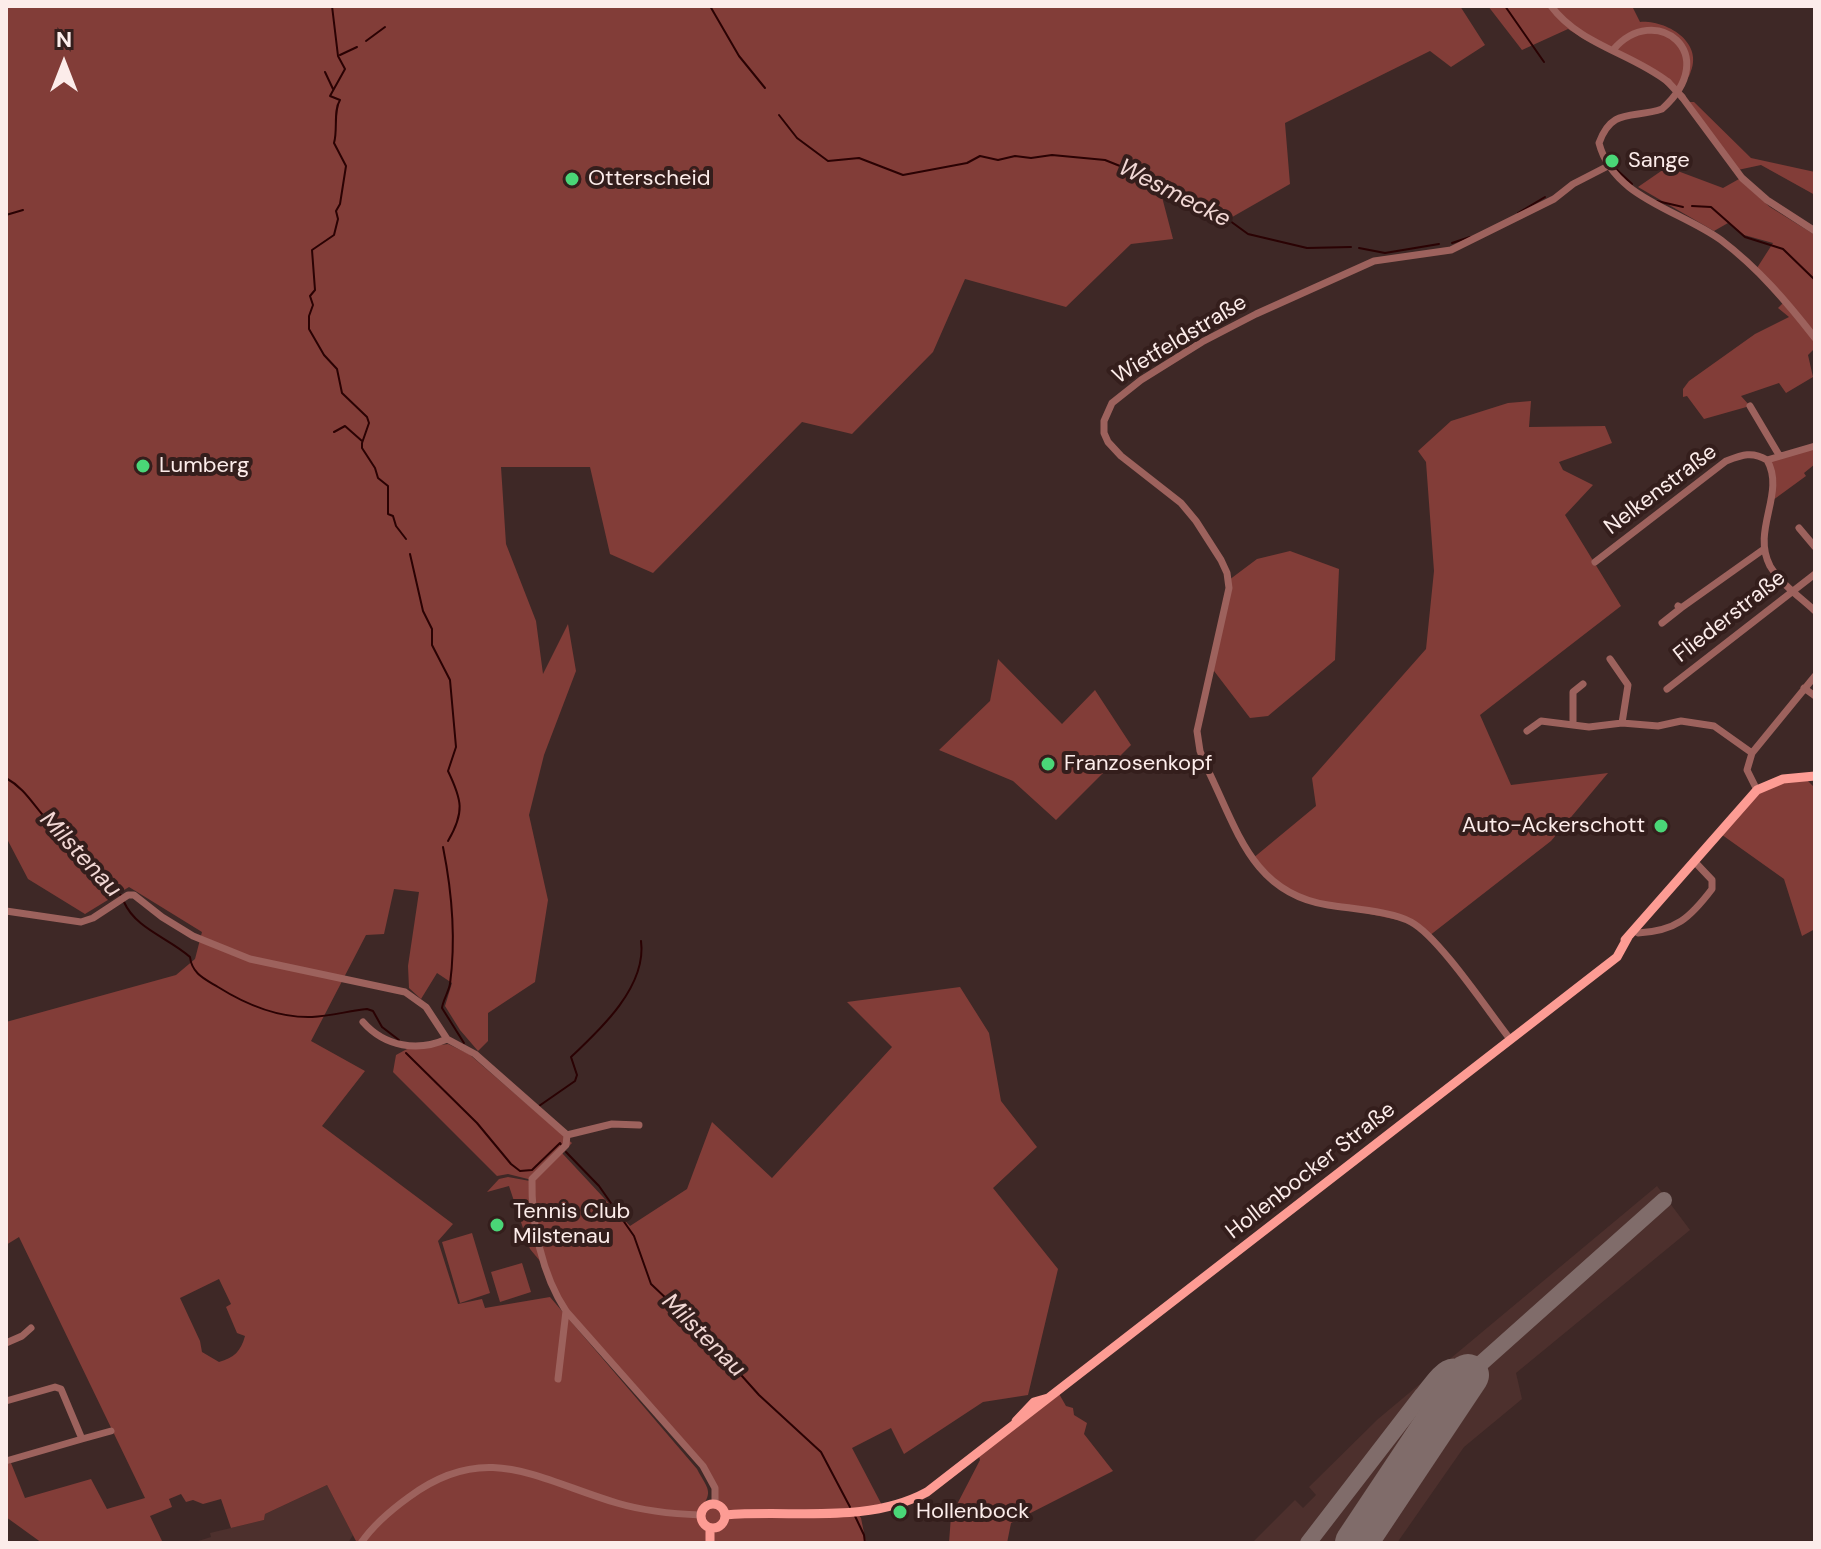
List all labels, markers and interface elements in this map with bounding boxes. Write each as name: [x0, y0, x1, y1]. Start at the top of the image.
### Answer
north arrow: [24, 24, 104, 104]
text: N: [56, 25, 72, 54]
place label: Sange: [1628, 148, 1690, 174]
marker: Sange: [1603, 152, 1621, 170]
water label: Wesmecke: [1113, 153, 1235, 235]
place label: Otterscheid: [588, 166, 710, 192]
marker: Otterscheid: [563, 170, 581, 188]
street label: Wietfeldstraße: [1108, 290, 1252, 390]
street label: Nelkenstraße: [1600, 439, 1722, 541]
place label: Lumberg: [159, 453, 249, 479]
marker: Lumberg: [134, 457, 152, 475]
street label: Fliederstraße: [1669, 565, 1791, 669]
place label: Franzosenkopf: [1064, 751, 1212, 777]
marker: Franzosenkopf: [1039, 755, 1057, 773]
water label: Milstenau: [33, 806, 127, 904]
place label: Auto-Ackerschott: [1462, 813, 1645, 839]
marker: Auto-Ackerschott: [1652, 817, 1670, 835]
street label: Hollenbocker Straße: [1221, 1097, 1401, 1245]
place label: Tennis Club Milstenau: [513, 1199, 630, 1250]
marker: Tennis Club Milstenau: [488, 1216, 506, 1234]
water label: Milstenau: [655, 1288, 751, 1384]
place label: Hollenbock: [916, 1499, 1029, 1525]
marker: Hollenbock: [891, 1503, 909, 1521]

